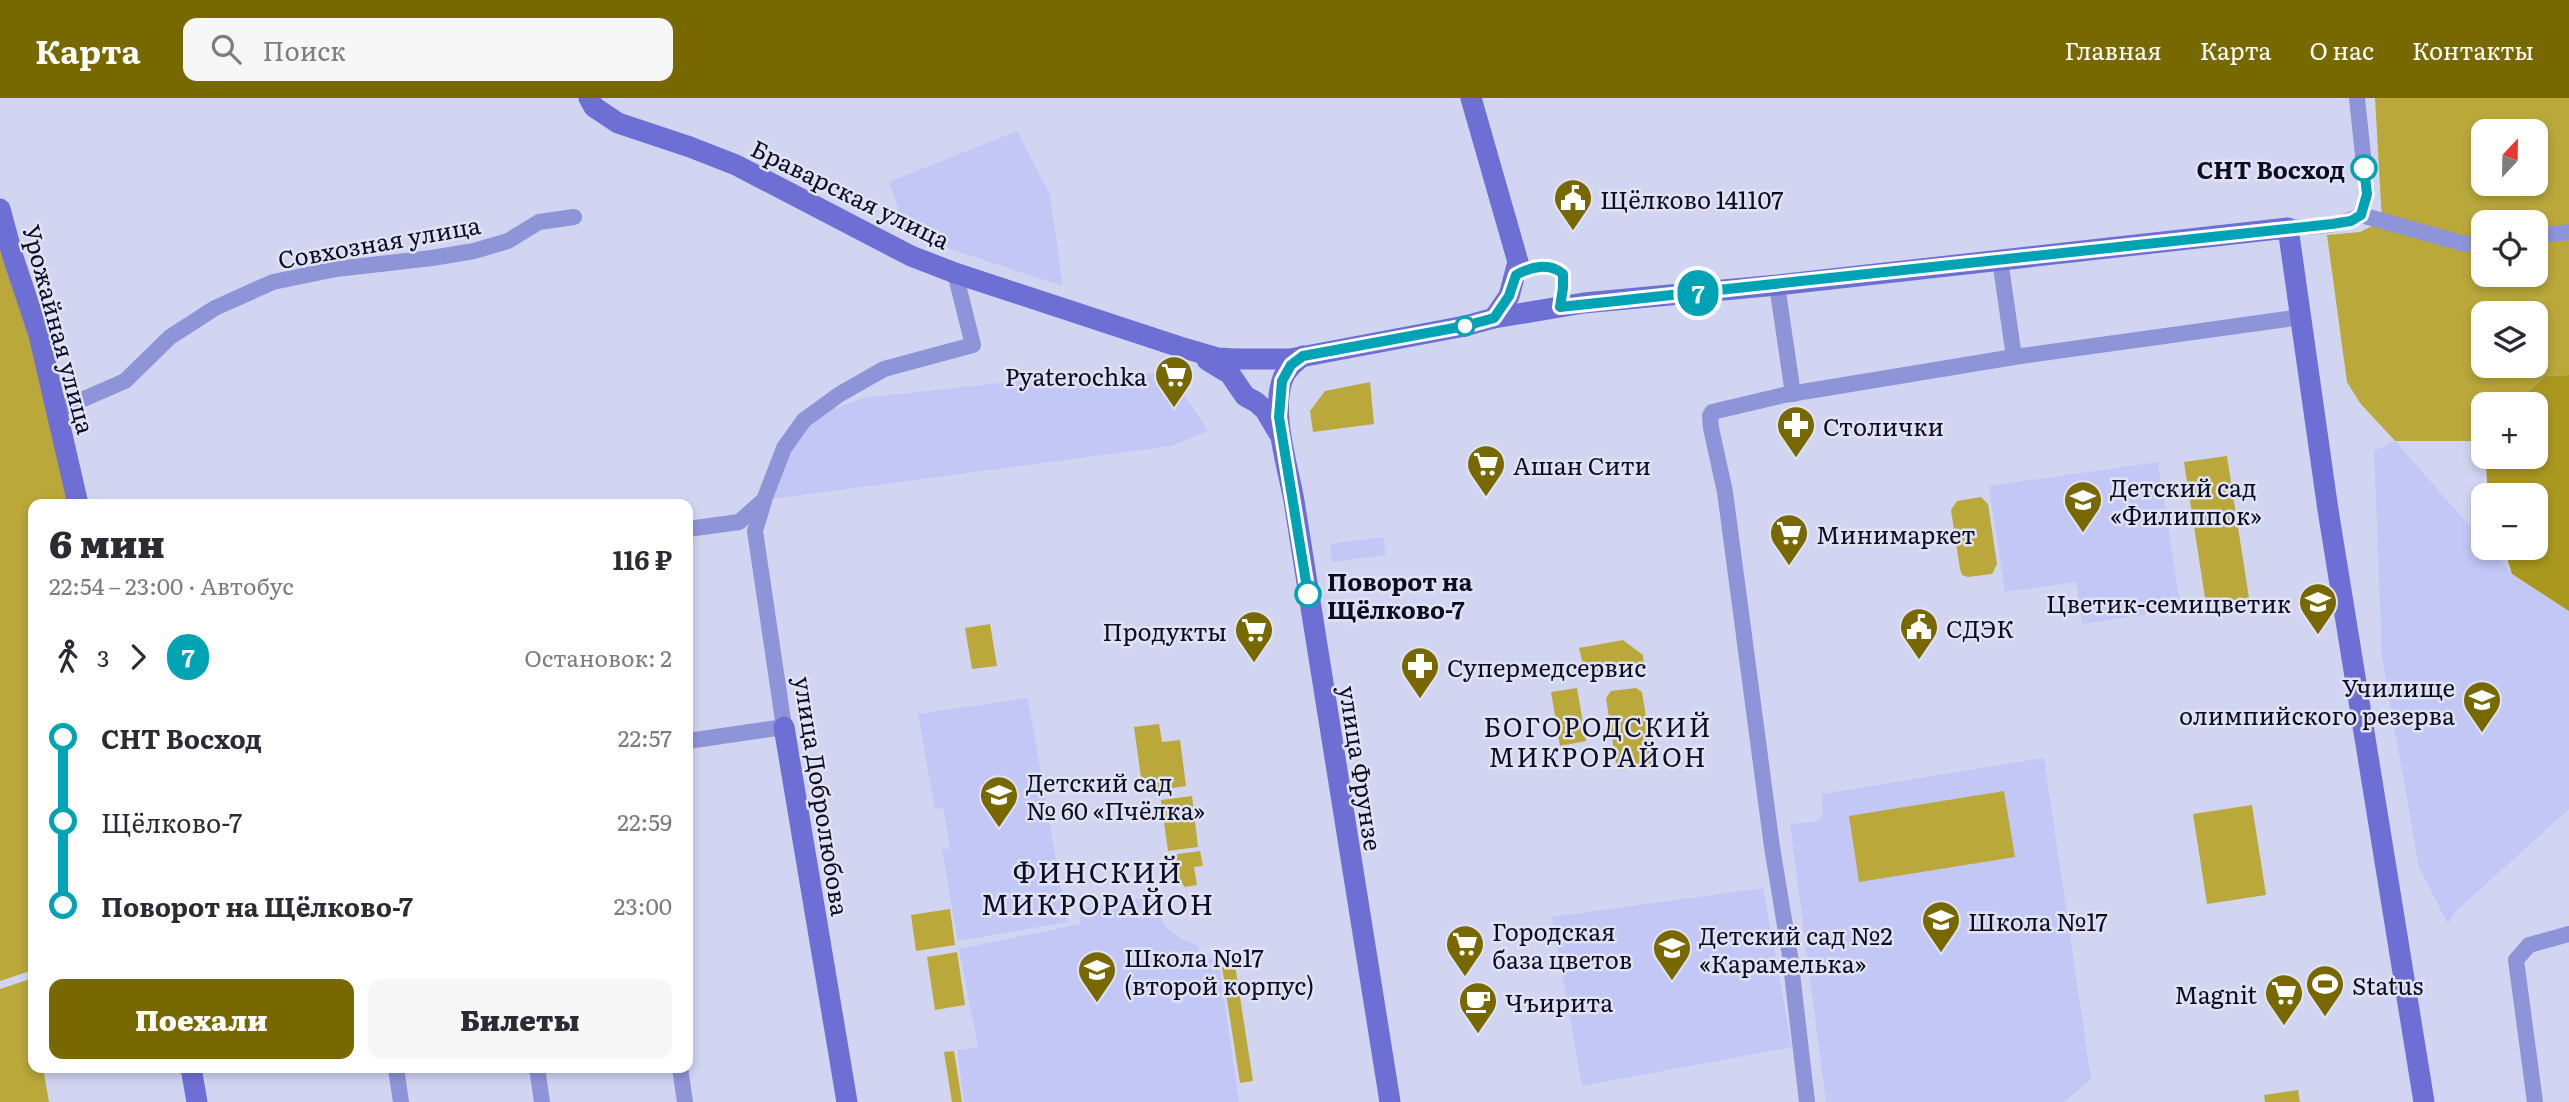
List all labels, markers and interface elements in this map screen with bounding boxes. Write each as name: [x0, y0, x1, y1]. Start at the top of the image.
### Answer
search box: [183, 18, 673, 81]
text: Карта: [35, 25, 141, 74]
icon: search: [207, 30, 245, 68]
text: Поиск: [263, 30, 346, 69]
text: Главная: [2064, 32, 2162, 67]
text: Карта: [2200, 32, 2272, 67]
text: О нас: [2310, 32, 2374, 67]
text: Контакты: [2412, 32, 2534, 67]
north arrow: [2471, 119, 2548, 196]
map controls: [2471, 119, 2548, 560]
street label: Браварская улица: [746, 130, 956, 256]
place label: СНТ Восход: [2197, 151, 2345, 186]
marker: СНТ Восход: [2351, 155, 2377, 181]
public building icon: Щёлково 141107: [1552, 177, 1594, 232]
place label: Щёлково 141107: [1600, 181, 1783, 216]
street label: Совхозная улица: [275, 206, 483, 276]
button: locate: [2471, 210, 2548, 287]
street label: Урожайная улица: [15, 220, 105, 438]
line badge: 7: [1675, 270, 1721, 316]
text: 7: [1691, 275, 1705, 310]
button: layers: [2471, 301, 2548, 378]
unlabelled marker: [1455, 316, 1475, 336]
supermarket icon: Pyaterochka: [1153, 354, 1195, 409]
place label: Pyaterochka: [1005, 358, 1147, 393]
button: +: [2471, 392, 2548, 469]
pharmacy icon: Столички: [1775, 404, 1817, 459]
place label: Столички: [1823, 408, 1944, 443]
supermarket icon: Ашан Сити: [1465, 443, 1507, 498]
place label: Ашан Сити: [1513, 447, 1651, 482]
place label: Детский сад «Филиппок»: [2110, 469, 2262, 532]
school or university icon: Детский сад «Филиппок»: [2062, 479, 2104, 534]
button: −: [2471, 483, 2548, 560]
supermarket icon: Минимаркет: [1768, 512, 1810, 567]
text: 6 мин: [49, 513, 165, 570]
place label: Минимаркет: [1816, 516, 1975, 551]
text: 116 ₽: [613, 539, 672, 578]
place label: Поворот на Щёлково-7: [1327, 563, 1473, 626]
text: 22:54 – 23:00 · Автобус: [49, 568, 294, 602]
marker: Поворот на Щёлково-7: [1295, 581, 1321, 607]
school or university icon: Цветик-семицветик: [2297, 581, 2339, 636]
place label: Цветик-семицветик: [2046, 585, 2291, 620]
public building icon: СДЭК: [1898, 606, 1940, 661]
supermarket icon: Продукты: [1233, 609, 1275, 664]
place label: СДЭК: [1946, 610, 2014, 645]
place label: Продукты: [1103, 613, 1227, 648]
icon: walk: [49, 638, 87, 676]
icon: forward: [119, 638, 157, 676]
text: 7: [181, 639, 195, 674]
text: 3: [97, 640, 109, 674]
text: Остановок: 2: [524, 640, 672, 674]
pharmacy icon: Супермедсервис: [1399, 645, 1441, 700]
place label: Супермедсервис: [1447, 649, 1646, 684]
place label: Училище олимпийского резерва: [2179, 669, 2455, 732]
street label: улица Добролюбова: [787, 674, 859, 918]
school or university icon: Училище олимпийского резерва: [2461, 679, 2503, 734]
street label: улица Фрунзе: [1332, 683, 1392, 853]
district label: БОГОРОДСКИЙ МИКРОРАЙОН: [1484, 706, 1713, 775]
text: СНТ Восход: [101, 718, 262, 757]
text: 22:57: [618, 720, 672, 754]
place label: Детский сад № 60 «Пчёлка»: [1026, 764, 1205, 827]
school or university icon: Детский сад № 60 «Пчёлка»: [978, 774, 1020, 829]
text: Щёлково-7: [101, 802, 242, 841]
text: 22:59: [617, 804, 672, 838]
district label: ФИНСКИЙ МИКРОРАЙОН: [981, 850, 1215, 924]
text: Поворот на Щёлково-7: [101, 886, 413, 925]
text: 23:00: [614, 888, 672, 922]
school or university icon: Школа №17: [1920, 899, 1962, 954]
place label: Школа №17: [1968, 903, 2108, 938]
place label: Городская база цветов: [1492, 913, 1632, 976]
place label: Детский сад №2 «Карамелька»: [1699, 917, 1893, 980]
supermarket icon: Городская база цветов: [1444, 923, 1486, 978]
school or university icon: Детский сад №2 «Карамелька»: [1651, 927, 1693, 982]
place label: Школа №17 (второй корпус): [1124, 939, 1314, 1002]
school or university icon: Школа №17 (второй корпус): [1076, 949, 1118, 1004]
sports icon: Status: [2304, 963, 2346, 1018]
place label: Status: [2352, 967, 2423, 1002]
supermarket icon: Magnit: [2263, 972, 2305, 1027]
place label: Magnit: [2174, 976, 2257, 1011]
button: Поехали: [49, 979, 354, 1059]
button: Билеты: [368, 979, 672, 1059]
cafe icon: Чъирита: [1457, 980, 1499, 1035]
place label: Чъирита: [1505, 984, 1613, 1019]

